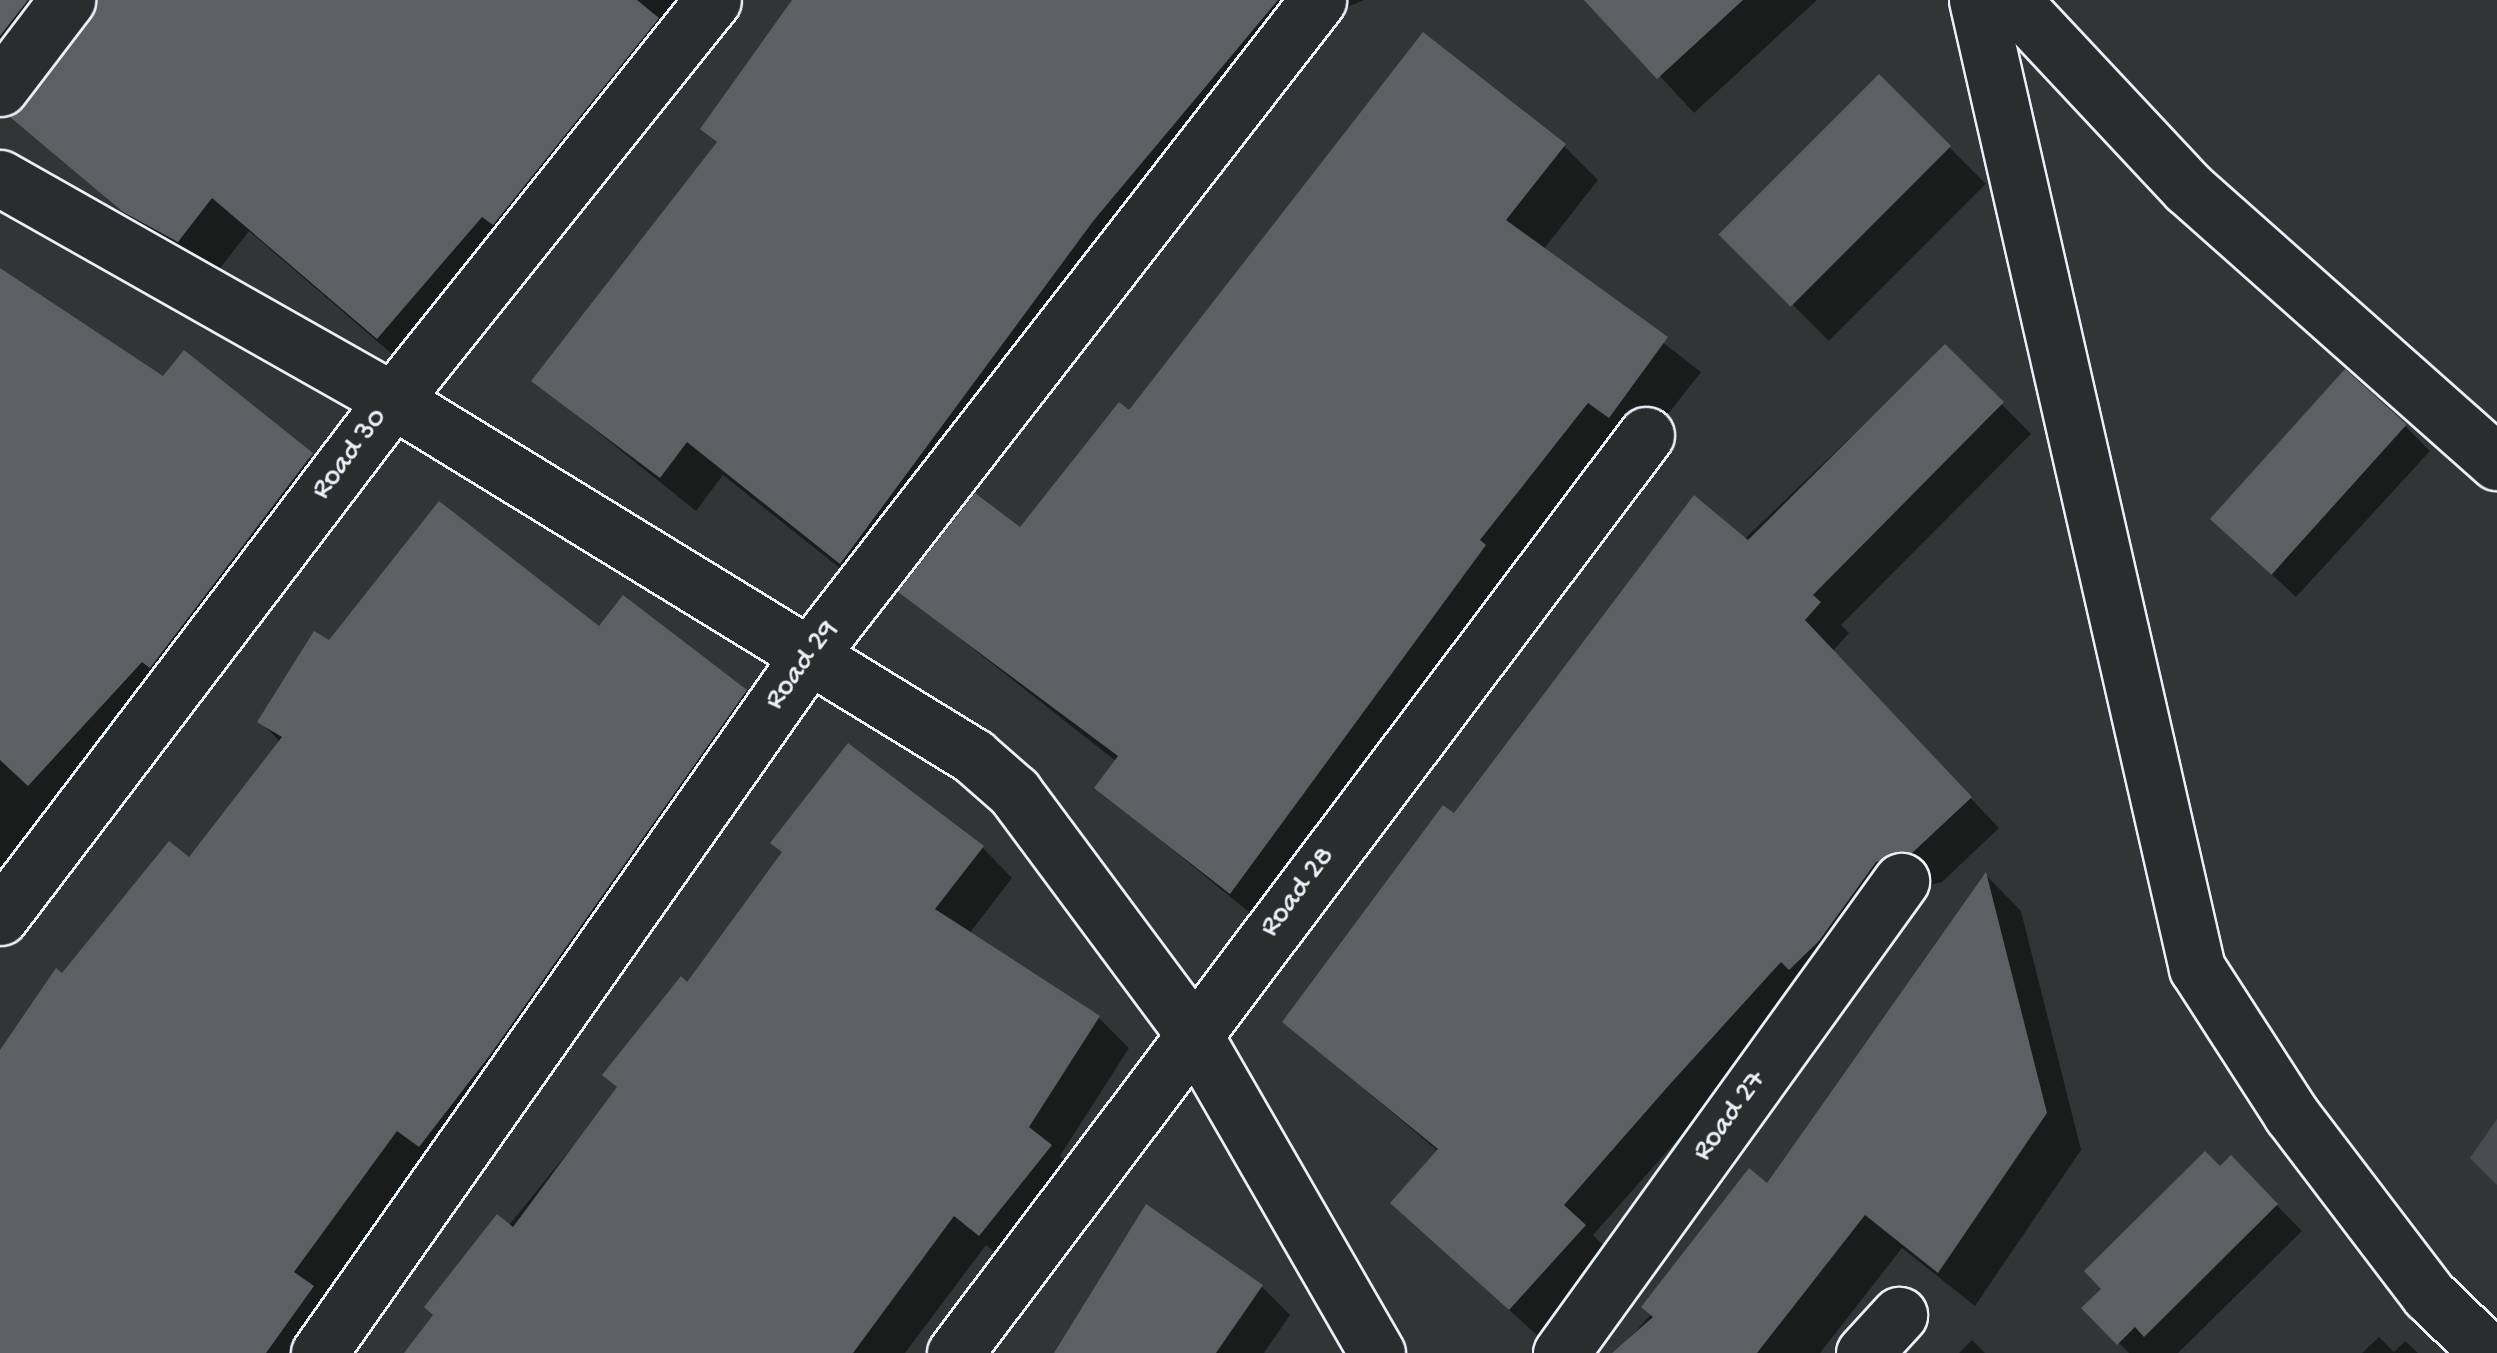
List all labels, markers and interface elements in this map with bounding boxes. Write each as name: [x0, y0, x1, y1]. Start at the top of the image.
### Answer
street label: Road 30: [305, 402, 397, 508]
street label: Road 29: [758, 614, 848, 718]
street label: Road 28: [1253, 841, 1345, 945]
street label: Road 27: [1686, 1065, 1776, 1169]

